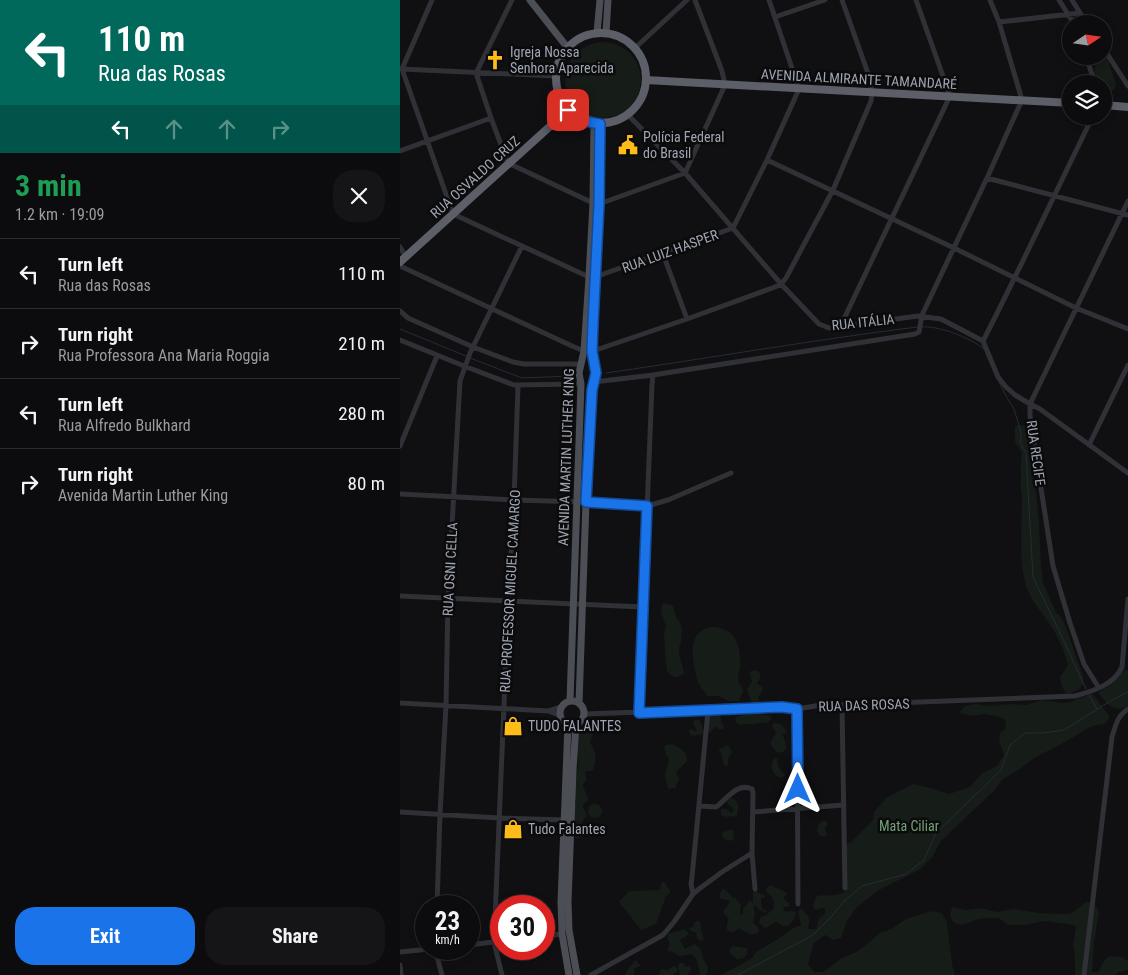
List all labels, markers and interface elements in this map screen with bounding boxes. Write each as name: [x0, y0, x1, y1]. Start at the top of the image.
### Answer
north arrow: [1062, 15, 1112, 65]
map controls: [1062, 15, 1112, 125]
text: 110 m: [98, 19, 185, 60]
icon: left: [15, 20, 80, 85]
place label: Igreja Nossa Senhora Aparecida: [510, 44, 614, 76]
church icon: Igreja Nossa Senhora Aparecida: [484, 49, 506, 71]
text: Rua das Rosas: [98, 61, 226, 86]
street label: AVENIDA ALMIRANTE TAMANDARÉ: [761, 65, 957, 92]
button: layers: [1062, 75, 1112, 125]
pin: [547, 89, 589, 131]
icon: arrive: [554, 96, 582, 124]
icon: left: [107, 115, 135, 143]
icon: ahead: [160, 115, 188, 143]
icon: ahead: [213, 115, 241, 143]
icon: right: [266, 115, 294, 143]
place label: Polícia Federal do Brasil: [643, 129, 724, 161]
street label: RUA OSVALDO CRUZ: [427, 133, 523, 221]
public building icon: Polícia Federal do Brasil: [617, 134, 639, 156]
text: 3 min: [15, 168, 82, 203]
button: close: [333, 170, 385, 222]
text: 1.2 km · 19:09: [15, 205, 105, 224]
street label: RUA LUIZ HASPER: [620, 226, 721, 276]
text: Turn left: [58, 253, 123, 276]
icon: left: [15, 260, 43, 288]
text: 110 m: [338, 262, 385, 285]
text: Rua das Rosas: [58, 276, 151, 295]
street label: RUA ITÁLIA: [831, 310, 895, 333]
text: Turn right: [58, 323, 133, 346]
icon: right: [15, 330, 43, 358]
text: 210 m: [338, 332, 385, 355]
text: Rua Professora Ana Maria Roggia: [58, 346, 270, 365]
street label: AVENIDA MARTIN LUTHER KING: [555, 368, 577, 546]
text: Turn left: [58, 393, 123, 416]
icon: left: [15, 400, 43, 428]
text: 280 m: [338, 402, 385, 425]
text: Rua Alfredo Bulkhard: [58, 416, 191, 435]
street label: RUA RECIFE: [1023, 419, 1049, 487]
text: Turn right: [58, 463, 133, 486]
icon: right: [15, 470, 43, 498]
text: 80 m: [348, 472, 385, 495]
text: Avenida Martin Luther King: [58, 486, 228, 505]
street label: RUA PROFESSOR MIGUEL CAMARGO: [497, 489, 523, 693]
street label: RUA OSNI CELLA: [440, 522, 460, 616]
street label: RUA DAS ROSAS: [818, 695, 910, 715]
shop icon: TUDO FALANTES: [502, 715, 524, 737]
place label: TUDO FALANTES: [528, 718, 621, 734]
position arrow: [771, 762, 823, 814]
shop icon: Tudo Falantes: [502, 818, 524, 840]
park label: Mata Ciliar: [879, 818, 939, 834]
place label: Tudo Falantes: [528, 821, 606, 837]
speed limit sign: 30: [490, 895, 555, 960]
button: Exit: [15, 907, 195, 965]
button: Share: [205, 907, 385, 965]
text: 23: [435, 907, 460, 936]
text: km/h: [435, 933, 460, 947]

